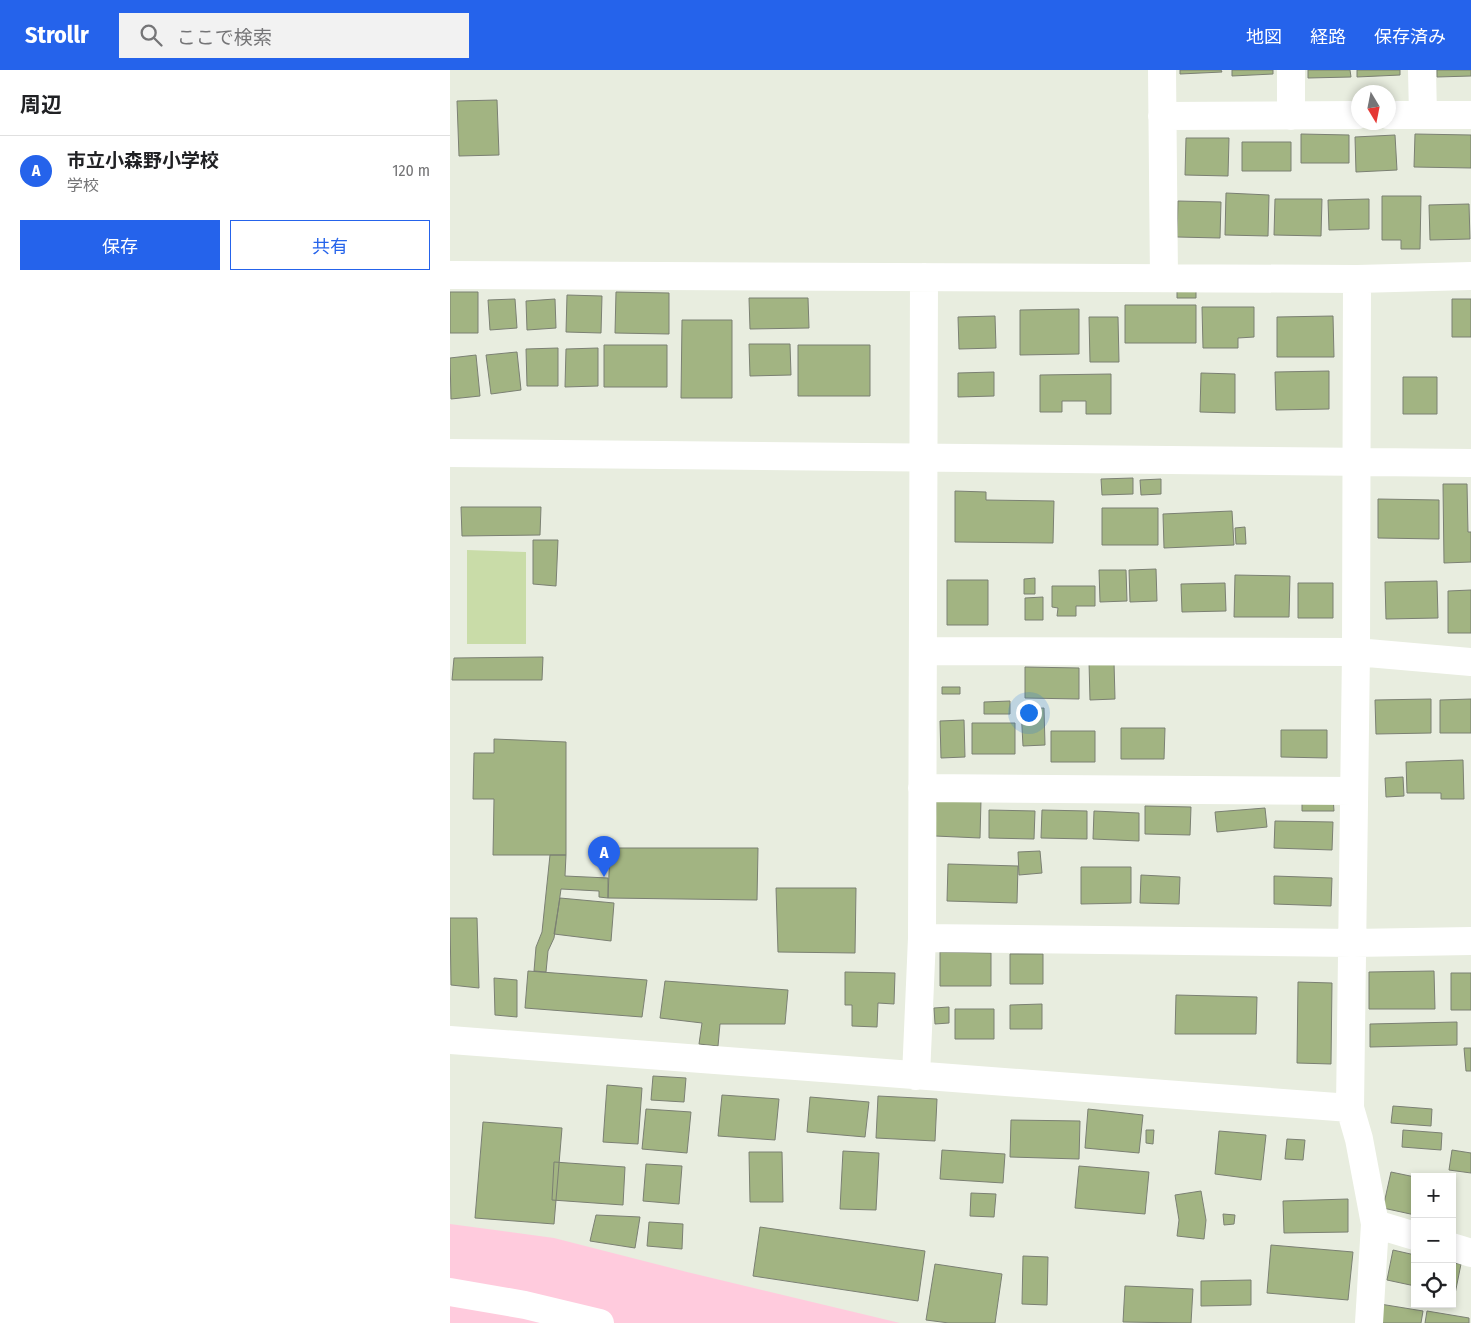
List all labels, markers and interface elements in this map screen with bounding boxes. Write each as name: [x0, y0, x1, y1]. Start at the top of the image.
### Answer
search box: [119, 13, 469, 58]
text: Strollr: [25, 21, 89, 49]
icon: search: [137, 21, 165, 49]
text: ここで検索: [177, 26, 272, 49]
text: 地図: [1246, 26, 1282, 48]
text: 経路: [1310, 26, 1346, 48]
text: 保存済み: [1374, 26, 1446, 48]
north arrow: [1351, 85, 1396, 130]
text: 周辺: [20, 92, 62, 118]
text: 市立小森野小学校: [67, 149, 219, 172]
text: A: [32, 161, 40, 180]
text: 120 m: [392, 161, 430, 180]
text: 学校: [67, 176, 99, 195]
button: 保存: [20, 220, 220, 270]
button: 共有: [230, 220, 430, 270]
your location: [1016, 700, 1042, 726]
pin: A: [588, 836, 620, 877]
map controls: [1411, 1173, 1456, 1308]
button: +: [1411, 1173, 1456, 1218]
button: −: [1411, 1218, 1456, 1263]
button: locate: [1411, 1263, 1456, 1308]

